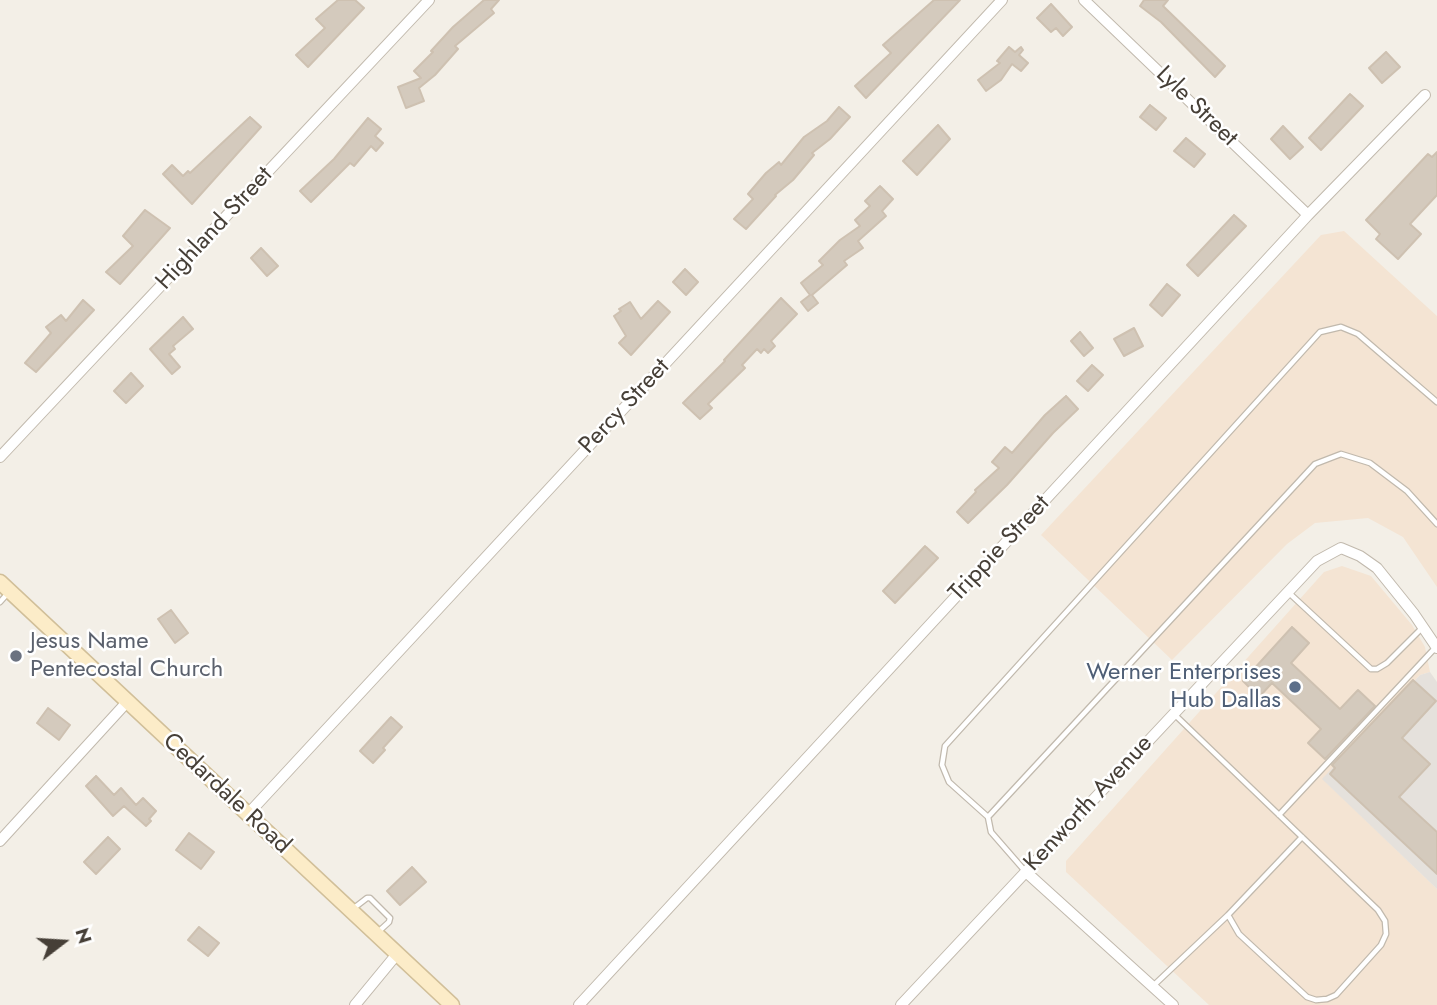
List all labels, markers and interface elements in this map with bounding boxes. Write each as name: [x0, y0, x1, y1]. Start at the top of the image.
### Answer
street label: Lyle Street: [1149, 61, 1243, 153]
street label: Highland Street: [151, 162, 279, 296]
street label: Percy Street: [574, 354, 676, 460]
street label: Trippie Street: [944, 490, 1056, 608]
place label: Jesus Name Pentecostal Church: [30, 628, 223, 684]
marker: Jesus Name Pentecostal Church: [8, 648, 24, 664]
place label: Werner Enterprises Hub Dallas: [1086, 659, 1281, 715]
marker: Werner Enterprises Hub Dallas: [1287, 679, 1303, 695]
street label: Cedardale Road: [156, 727, 296, 861]
street label: Kenworth Avenue: [1019, 730, 1159, 878]
north arrow: [28, 907, 98, 977]
text: N: [68, 925, 99, 947]

